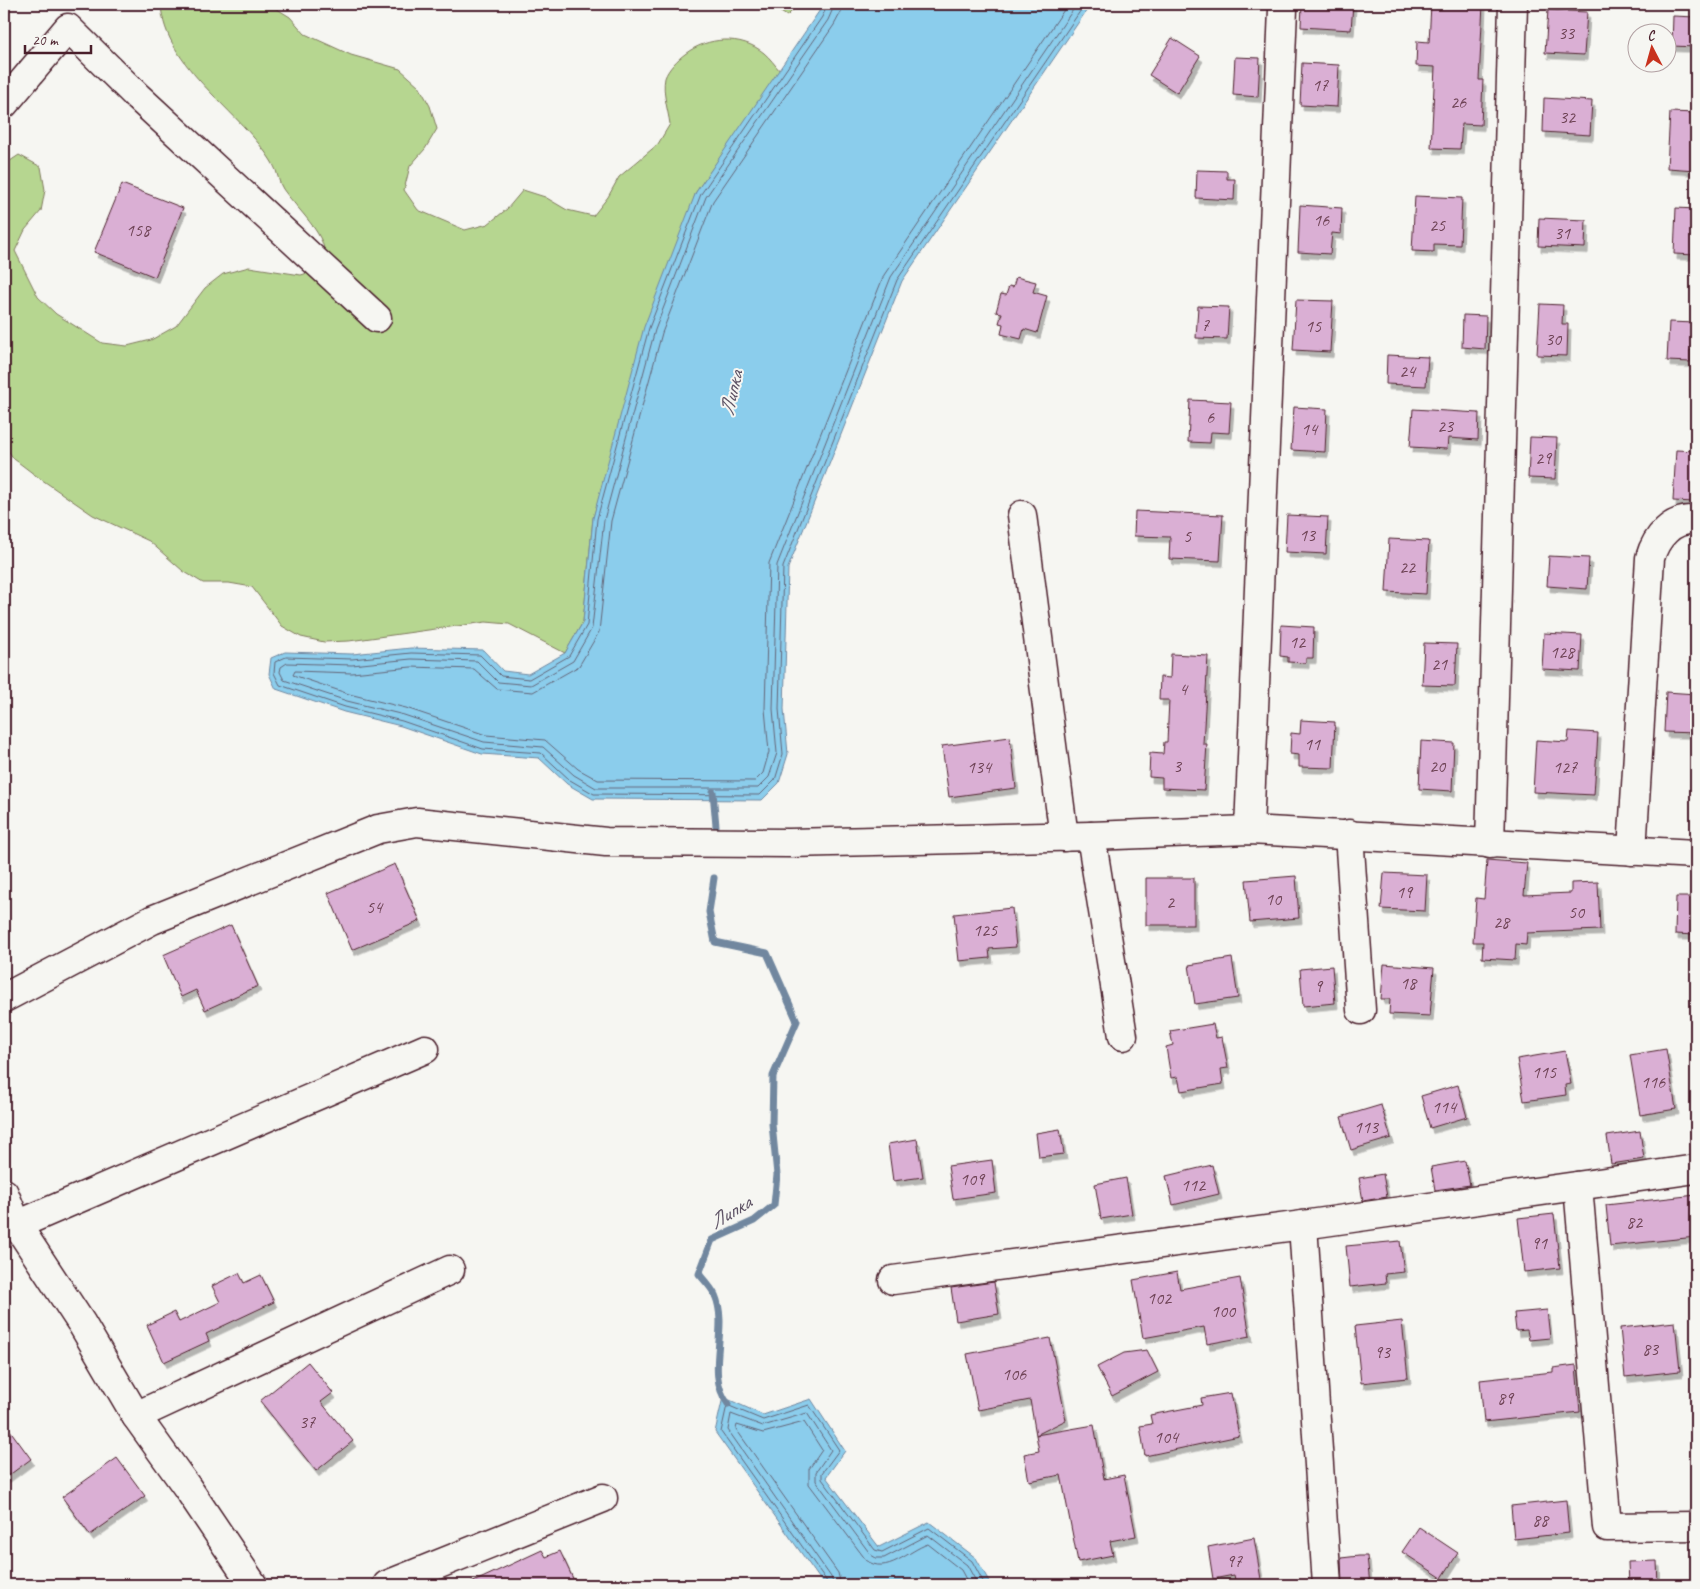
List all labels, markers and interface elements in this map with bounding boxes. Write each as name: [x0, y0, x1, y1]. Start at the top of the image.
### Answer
scale bar: [25, 22, 91, 54]
house number: 33: [1558, 22, 1576, 44]
north arrow: [1628, 22, 1678, 72]
text: С: [1646, 27, 1657, 44]
text: 20 m: [32, 31, 59, 50]
house number: 17: [1312, 74, 1329, 96]
house number: 26: [1450, 91, 1467, 113]
house number: 32: [1559, 106, 1577, 128]
house number: 16: [1313, 209, 1330, 231]
house number: 25: [1429, 214, 1446, 236]
house number: 158: [126, 219, 152, 241]
house number: 31: [1554, 222, 1571, 244]
house number: 7: [1201, 314, 1210, 336]
house number: 15: [1305, 315, 1322, 337]
house number: 30: [1545, 328, 1563, 350]
house number: 24: [1399, 360, 1417, 382]
water label: Липка: [713, 366, 749, 418]
house number: 6: [1206, 406, 1215, 428]
house number: 23: [1437, 415, 1455, 437]
house number: 14: [1301, 418, 1319, 440]
house number: 29: [1535, 447, 1553, 469]
house number: 13: [1299, 524, 1317, 546]
house number: 5: [1183, 525, 1192, 547]
house number: 22: [1399, 556, 1417, 578]
house number: 12: [1289, 631, 1307, 653]
house number: 128: [1550, 641, 1576, 663]
house number: 21: [1431, 653, 1448, 675]
house number: 4: [1179, 678, 1189, 700]
house number: 11: [1304, 733, 1321, 755]
house number: 3: [1173, 755, 1183, 777]
house number: 20: [1429, 755, 1447, 777]
house number: 134: [967, 756, 993, 778]
house number: 127: [1553, 756, 1578, 778]
house number: 19: [1396, 881, 1414, 903]
house number: 10: [1265, 888, 1283, 910]
house number: 2: [1166, 891, 1176, 913]
house number: 54: [366, 896, 384, 918]
house number: 50: [1568, 901, 1586, 923]
house number: 28: [1493, 911, 1511, 933]
house number: 125: [973, 919, 998, 941]
house number: 18: [1400, 972, 1418, 994]
house number: 9: [1314, 975, 1324, 997]
house number: 115: [1532, 1061, 1557, 1083]
house number: 116: [1641, 1071, 1666, 1093]
house number: 114: [1432, 1096, 1458, 1118]
house number: 113: [1354, 1116, 1380, 1138]
house number: 109: [960, 1168, 986, 1190]
house number: 112: [1181, 1174, 1207, 1196]
water label: Липка: [704, 1188, 758, 1235]
house number: 82: [1626, 1211, 1644, 1233]
house number: 91: [1531, 1232, 1548, 1254]
house number: 102: [1147, 1287, 1173, 1309]
house number: 100: [1211, 1300, 1237, 1322]
house number: 83: [1642, 1338, 1660, 1360]
house number: 93: [1374, 1341, 1392, 1363]
house number: 106: [1002, 1363, 1027, 1385]
house number: 89: [1497, 1387, 1515, 1409]
house number: 37: [299, 1411, 316, 1433]
house number: 104: [1154, 1426, 1180, 1448]
house number: 88: [1532, 1509, 1550, 1531]
house number: 97: [1226, 1550, 1243, 1572]

